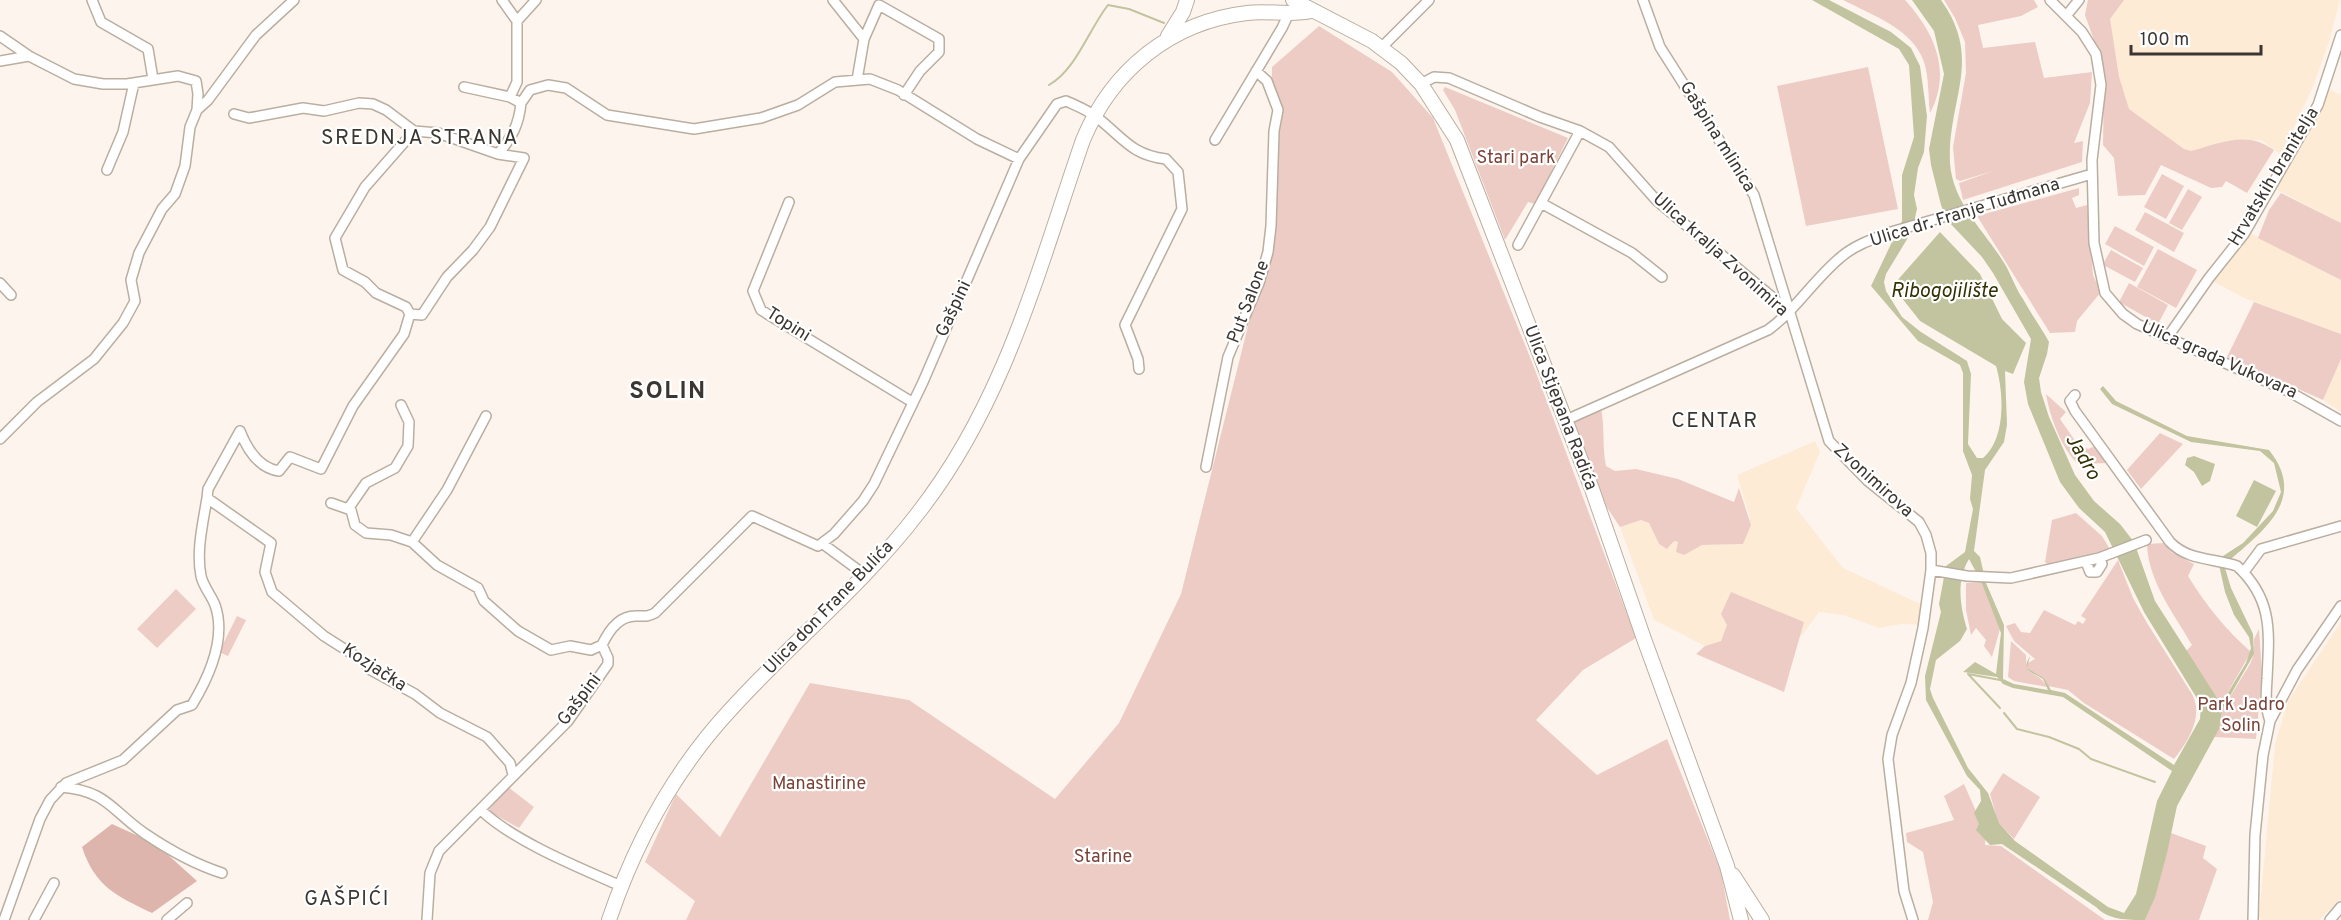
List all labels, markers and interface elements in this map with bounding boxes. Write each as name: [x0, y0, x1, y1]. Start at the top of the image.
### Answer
scale bar: [2131, 18, 2262, 56]
text: 100 m: [2140, 29, 2189, 52]
street label: Gašpina mlinica: [1674, 77, 1760, 197]
street label: Hrvatskih branitelja: [2223, 103, 2325, 251]
district label: SREDNJA STRANA: [321, 125, 519, 152]
park label: Stari park: [1476, 147, 1556, 170]
street label: Ulica dr. Franje Tuđmana: [1867, 173, 2063, 253]
street label: Ulica kralja Zvonimira: [1647, 188, 1793, 322]
street label: Put Salone: [1223, 257, 1275, 347]
street label: Gašpini: [931, 277, 977, 341]
water label: Ribogojilište: [1891, 279, 1998, 305]
street label: Topini: [761, 302, 815, 348]
street label: Ulica grada Vukovara: [2137, 315, 2301, 405]
street label: Ulica Stjepana Radića: [1518, 322, 1602, 494]
district label: SOLIN: [629, 377, 707, 407]
district label: CENTAR: [1671, 408, 1759, 435]
water label: Jadro: [2058, 429, 2106, 485]
street label: Zvonimirova: [1828, 439, 1918, 523]
street label: Ulica don Frane Bulića: [759, 536, 899, 680]
street label: Kozjačka: [337, 639, 411, 697]
street label: Gašpini: [553, 669, 607, 731]
park label: Park Jadro Solin: [2197, 694, 2285, 738]
park label: Manastirine: [772, 773, 866, 796]
park label: Starine: [1074, 846, 1132, 869]
district label: GAŠPIĆI: [304, 885, 390, 913]

